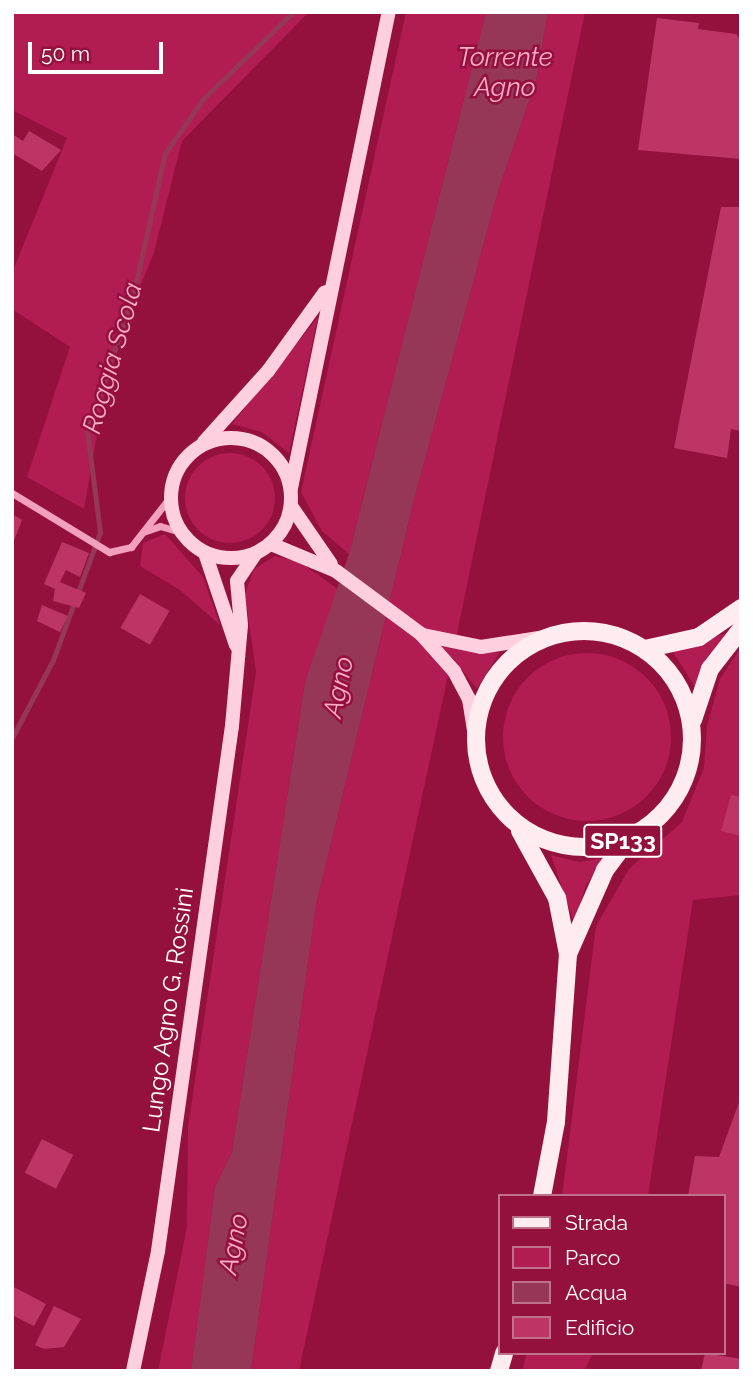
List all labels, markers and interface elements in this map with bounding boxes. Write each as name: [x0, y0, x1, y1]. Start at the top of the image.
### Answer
scale bar: [32, 28, 166, 72]
text: 50 m: [41, 41, 90, 66]
water label: Torrente Agno: [457, 42, 553, 104]
water label: Roggia Scola: [77, 279, 149, 437]
water label: Agno: [317, 654, 361, 720]
road number: SP133: [583, 821, 663, 860]
street label: Lungo Agno G. Rossini: [137, 885, 199, 1135]
legend: [498, 1194, 725, 1355]
text: Strada: [565, 1210, 628, 1235]
water label: Agno: [213, 1211, 255, 1277]
text: Parco: [565, 1245, 620, 1270]
text: Acqua: [565, 1280, 627, 1305]
text: Edificio: [565, 1315, 634, 1340]

